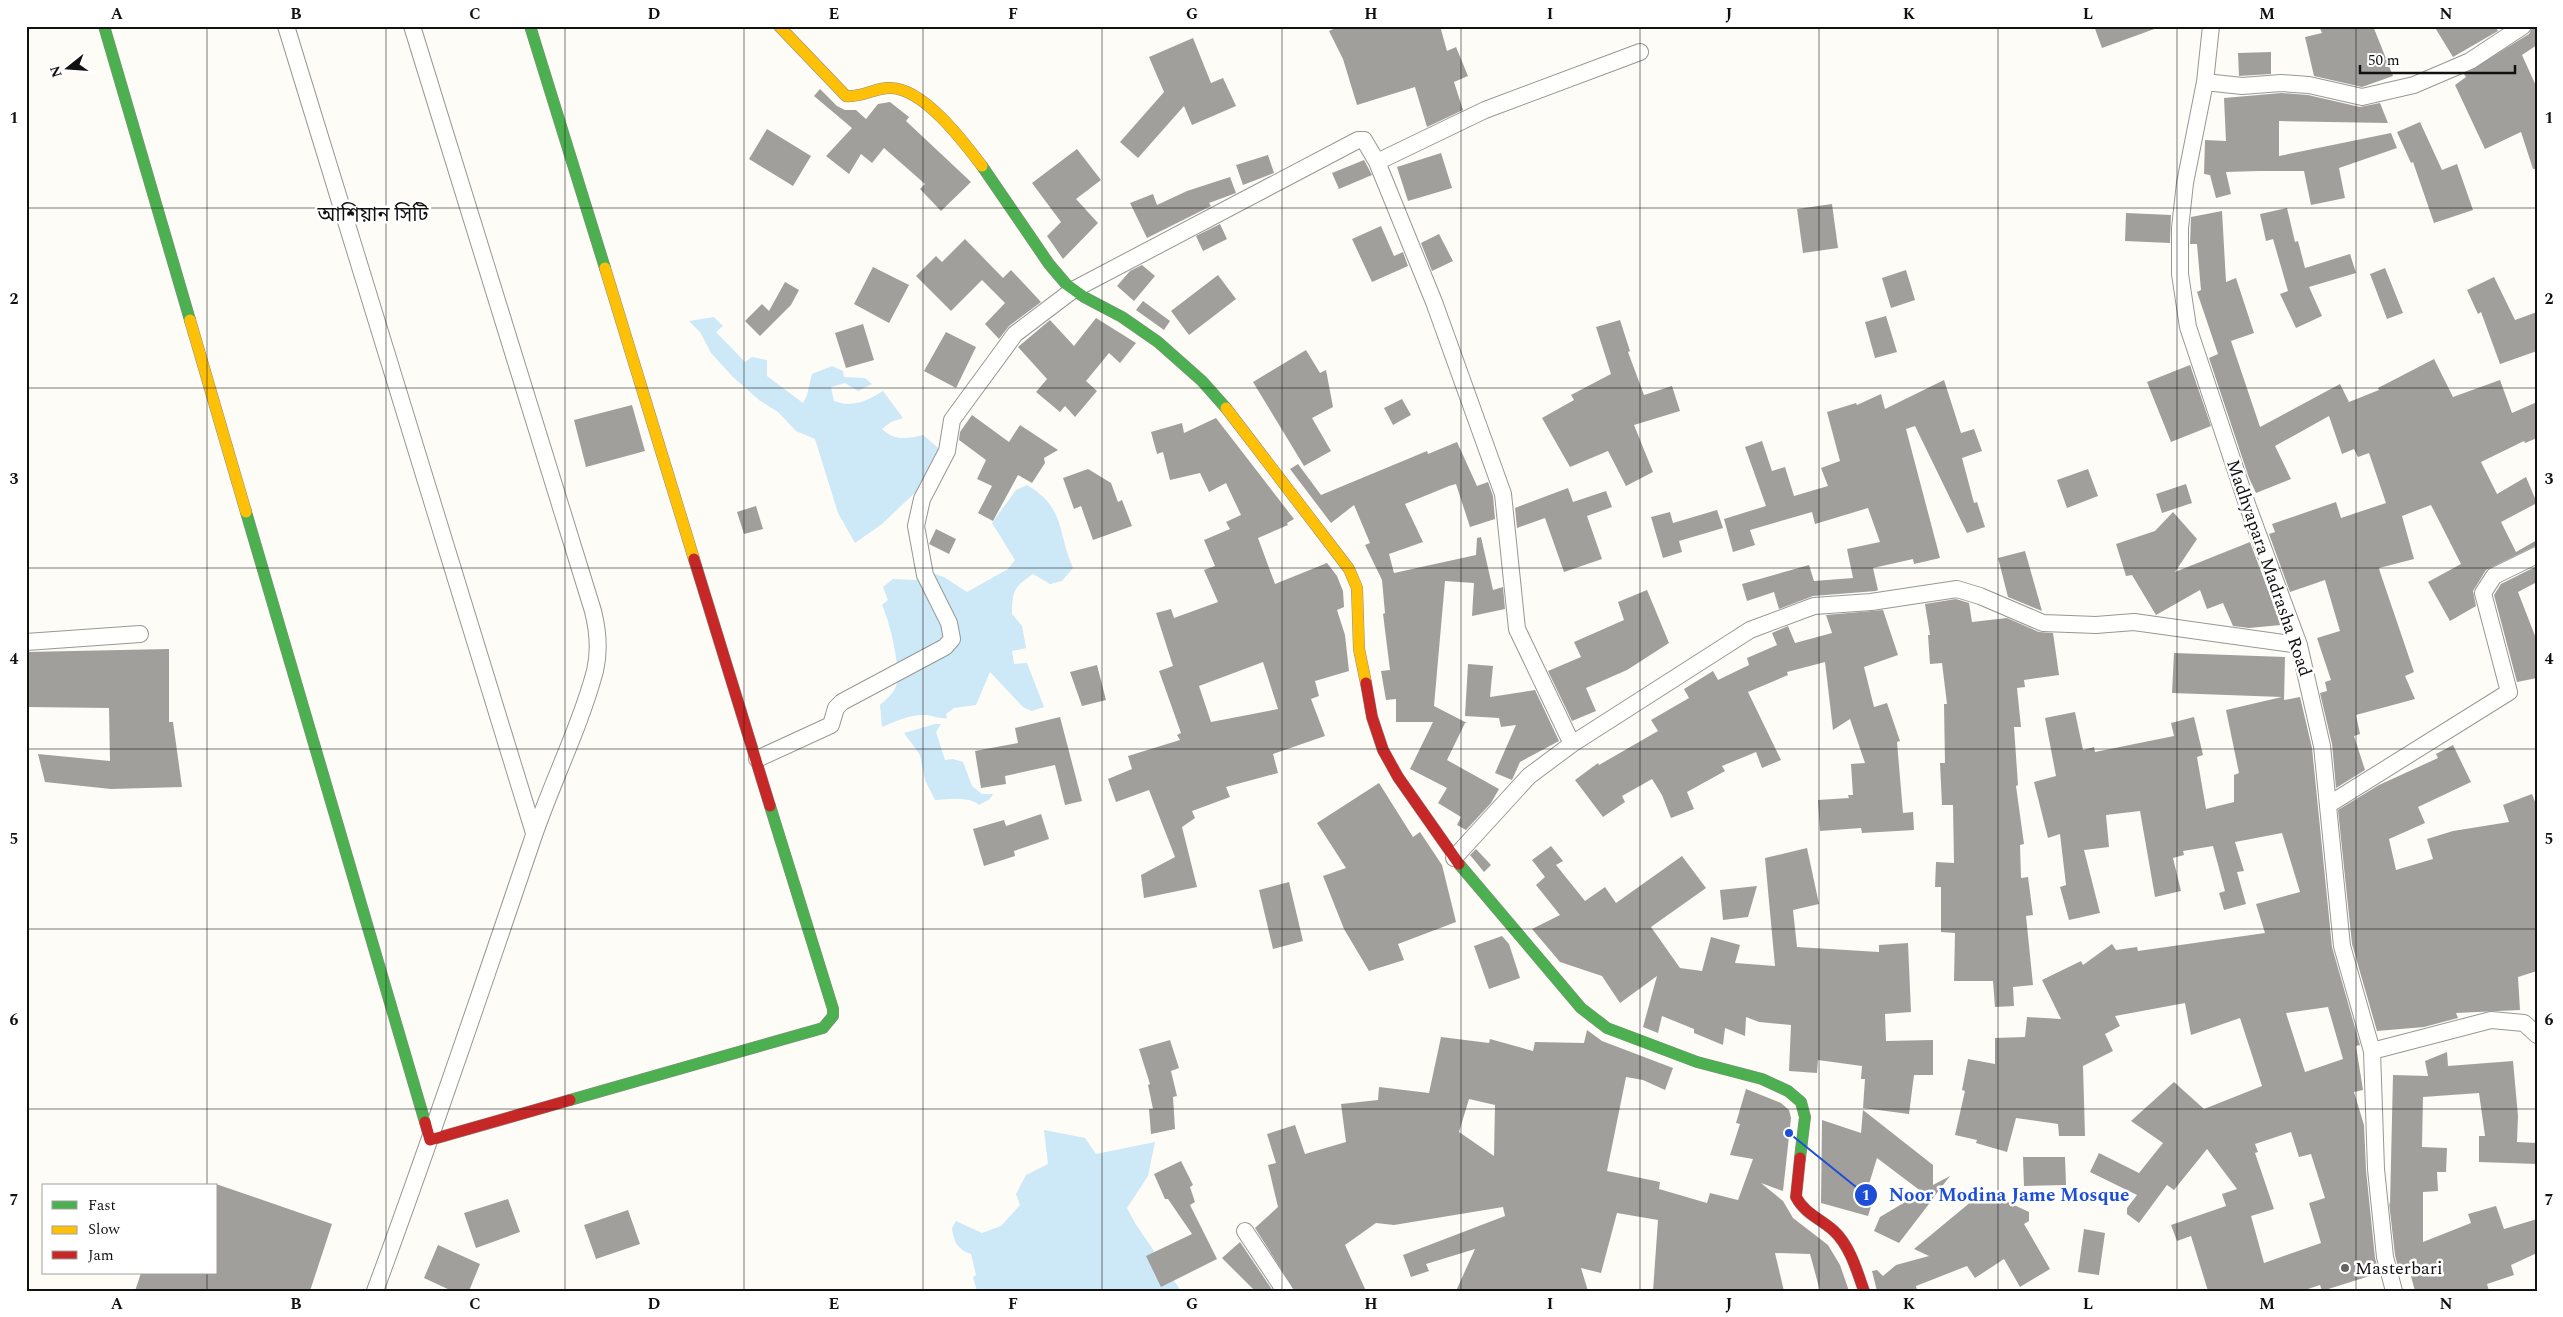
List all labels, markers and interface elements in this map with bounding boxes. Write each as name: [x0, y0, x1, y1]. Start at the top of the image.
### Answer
text: A: [111, 2, 124, 26]
text: B: [290, 2, 302, 26]
text: C: [469, 2, 481, 26]
text: D: [648, 2, 661, 26]
text: E: [829, 2, 839, 26]
text: F: [1008, 2, 1018, 26]
text: G: [1186, 2, 1198, 26]
text: H: [1364, 2, 1378, 26]
text: I: [1547, 2, 1553, 26]
text: J: [1726, 2, 1733, 26]
text: K: [1903, 2, 1916, 26]
text: L: [2083, 2, 2093, 26]
text: M: [2259, 2, 2275, 26]
text: N: [2439, 2, 2453, 26]
north arrow: [42, 42, 92, 92]
scale bar: [2360, 42, 2516, 74]
text: 50 m: [2368, 49, 2400, 72]
text: N: [44, 63, 68, 80]
text: 1: [10, 106, 18, 130]
text: 1: [2545, 106, 2553, 130]
district label: আশিয়ান সিটি: [316, 200, 430, 230]
text: 2: [10, 287, 19, 311]
text: 2: [2545, 287, 2554, 311]
street label: Madhyapara Madrasha Road: [2219, 456, 2319, 680]
text: 3: [10, 467, 19, 491]
text: 3: [2545, 467, 2554, 491]
text: 4: [10, 647, 19, 671]
text: 4: [2545, 647, 2554, 671]
text: 5: [10, 827, 18, 851]
text: 5: [2545, 827, 2553, 851]
text: 6: [10, 1008, 19, 1032]
text: 6: [2545, 1008, 2554, 1032]
callout: Noor Modina Jame Mosque: [1854, 1178, 2140, 1212]
text: Noor Modina Jame Mosque: [1889, 1181, 2129, 1210]
legend: [42, 1184, 218, 1274]
text: 1: [1862, 1184, 1870, 1207]
text: 7: [10, 1188, 19, 1212]
text: 7: [2545, 1188, 2554, 1212]
text: Fast: [88, 1194, 116, 1217]
text: Slow: [88, 1218, 120, 1241]
text: Jam: [88, 1244, 114, 1267]
place label: Masterbari: [2355, 1255, 2443, 1282]
marker: Masterbari: [2339, 1262, 2351, 1274]
text: A: [111, 1292, 124, 1316]
text: B: [290, 1292, 302, 1316]
text: C: [469, 1292, 481, 1316]
text: D: [648, 1292, 661, 1316]
text: E: [829, 1292, 839, 1316]
text: F: [1008, 1292, 1018, 1316]
text: G: [1186, 1292, 1198, 1316]
text: H: [1364, 1292, 1378, 1316]
text: I: [1547, 1292, 1553, 1316]
text: J: [1726, 1292, 1733, 1316]
text: K: [1903, 1292, 1916, 1316]
text: L: [2083, 1292, 2093, 1316]
text: M: [2259, 1292, 2275, 1316]
text: N: [2439, 1292, 2453, 1316]

